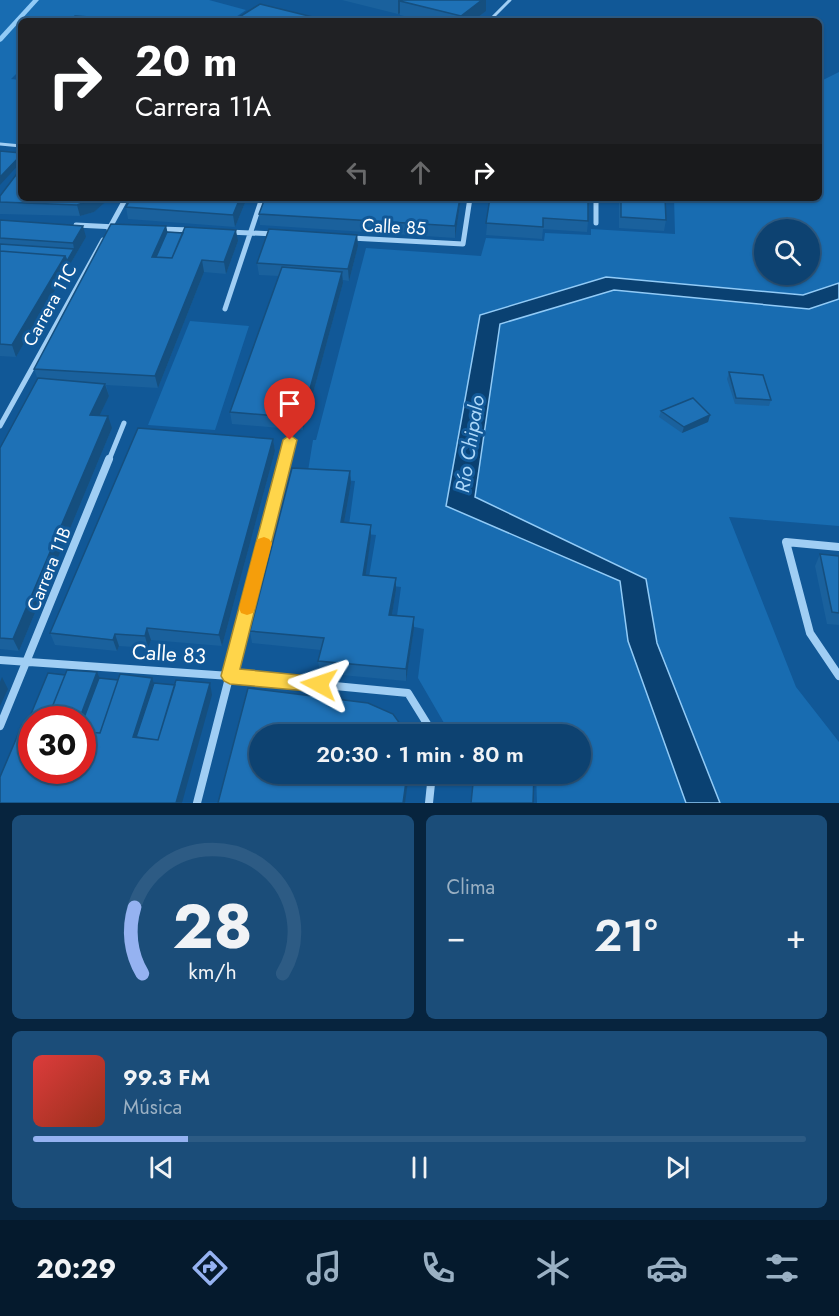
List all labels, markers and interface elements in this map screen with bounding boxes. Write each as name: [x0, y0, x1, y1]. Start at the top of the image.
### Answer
text: 20 m: [135, 31, 237, 92]
icon: right: [36, 42, 114, 120]
text: Carrera 11A: [135, 87, 271, 126]
icon: left: [341, 156, 374, 189]
icon: ahead: [404, 156, 437, 189]
icon: right: [467, 156, 500, 189]
street label: Calle 85: [361, 212, 427, 242]
map controls: [754, 219, 820, 285]
button: search: [754, 219, 820, 285]
street label: Carrera 11C: [17, 259, 83, 351]
pin: [264, 378, 315, 440]
icon: arrive: [273, 387, 306, 420]
water label: Río Chipalo: [448, 393, 492, 495]
street label: Carrera 11B: [20, 523, 78, 615]
street label: Calle 83: [131, 636, 207, 672]
position arrow: [287, 652, 351, 716]
speed limit sign: 30: [18, 706, 96, 784]
text: 20:30 · 1 min · 80 m: [316, 738, 524, 770]
text: Clima: [447, 873, 495, 902]
text: 28: [173, 881, 253, 971]
text: 21°: [594, 903, 658, 968]
text: −: [447, 913, 466, 960]
text: +: [786, 913, 806, 960]
text: km/h: [189, 956, 237, 987]
text: 99.3 FM: [123, 1061, 210, 1093]
text: Música: [123, 1093, 182, 1122]
icon: previous: [145, 1151, 178, 1184]
icon: pause: [403, 1151, 436, 1184]
icon: next: [661, 1151, 694, 1184]
icon: directions: [189, 1247, 231, 1289]
icon: music: [303, 1247, 345, 1289]
icon: phone: [417, 1247, 459, 1289]
icon: climate: [532, 1247, 574, 1289]
icon: car: [646, 1247, 688, 1289]
icon: filters: [761, 1247, 803, 1289]
text: 20:29: [36, 1249, 116, 1288]

